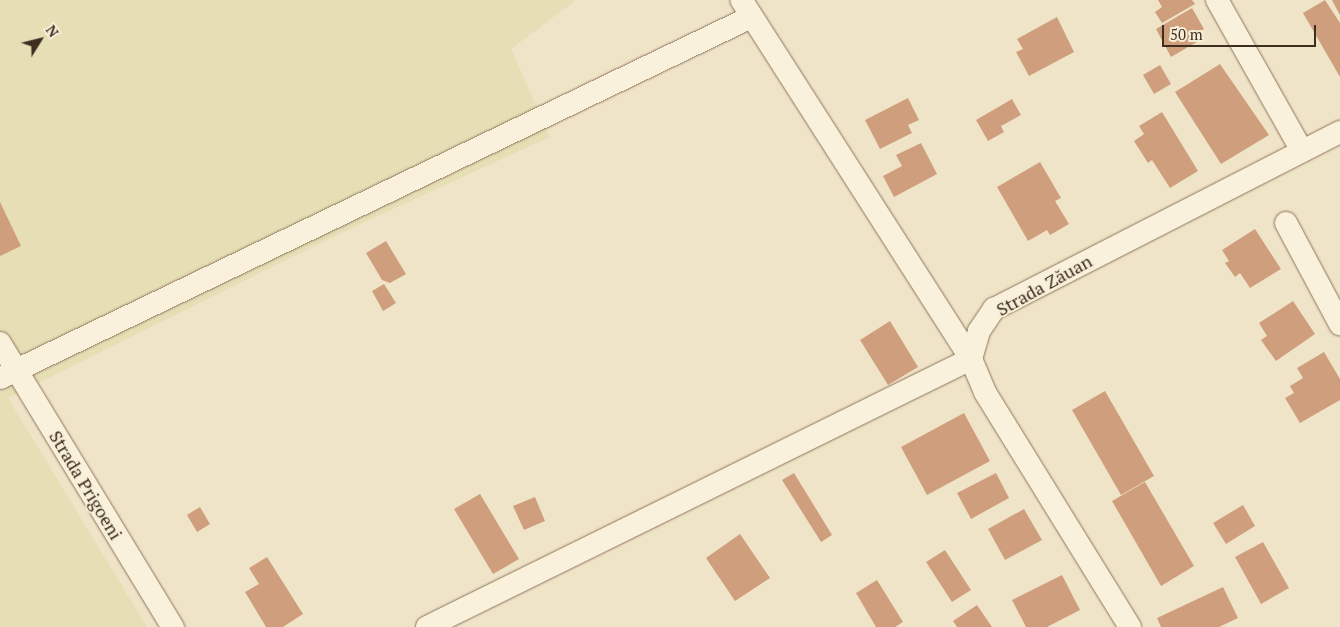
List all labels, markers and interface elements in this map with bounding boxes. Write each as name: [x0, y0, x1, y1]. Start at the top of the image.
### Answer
north arrow: [15, 15, 65, 65]
scale bar: [1165, 15, 1319, 47]
text: N: [42, 21, 63, 41]
text: 50 m: [1170, 24, 1203, 44]
street label: Strada Zăuan: [992, 250, 1096, 320]
street label: Strada Prigoeni: [45, 427, 127, 543]

